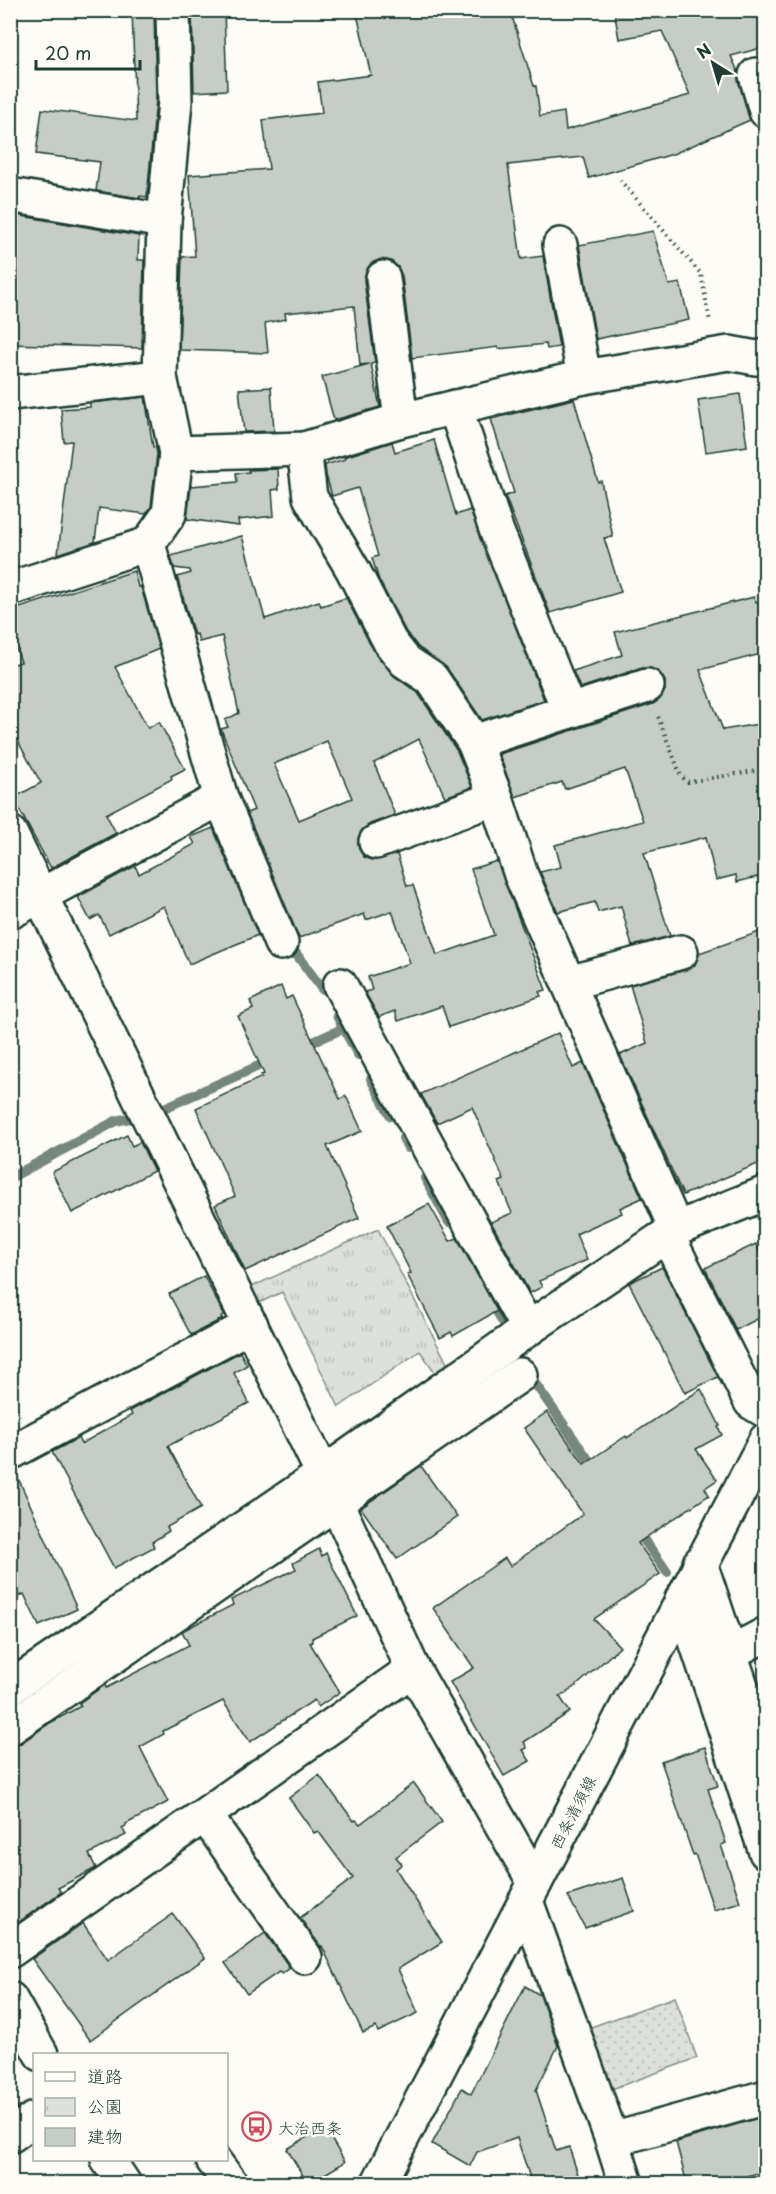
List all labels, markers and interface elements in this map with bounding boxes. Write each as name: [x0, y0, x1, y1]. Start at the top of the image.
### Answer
scale bar: [36, 33, 140, 71]
north arrow: [683, 33, 743, 93]
text: N: [691, 37, 716, 64]
text: 20 m: [45, 39, 91, 66]
street label: 西条清須線: [543, 1771, 601, 1853]
legend: [33, 2053, 228, 2161]
text: 道路: [87, 2062, 123, 2089]
text: 公園: [87, 2092, 123, 2119]
bus stop icon: 大治西条: [241, 2111, 273, 2143]
place label: 大治西条: [278, 2115, 342, 2139]
text: 建物: [87, 2122, 123, 2149]

